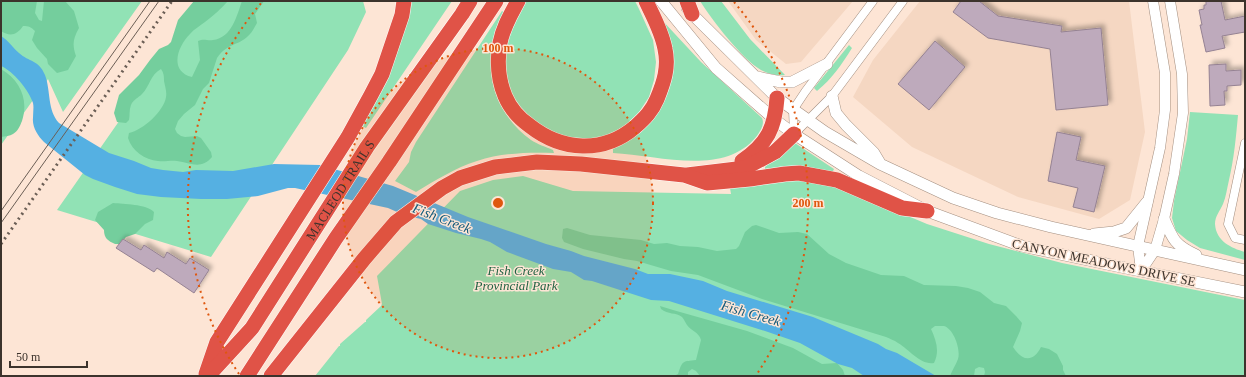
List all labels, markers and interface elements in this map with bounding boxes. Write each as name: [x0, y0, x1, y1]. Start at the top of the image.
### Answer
text: 100 m: [483, 41, 514, 55]
street label: MACLEOD TRAIL S: [303, 137, 378, 243]
centre of rings: [491, 196, 505, 210]
text: 200 m: [793, 196, 824, 210]
water label: Fish Creek: [410, 200, 474, 237]
street label: CANYON MEADOWS DRIVE SE: [1011, 236, 1197, 289]
park label: Fish Creek Provincial Park: [474, 263, 558, 293]
water label: Fish Creek: [718, 298, 783, 329]
scale bar: [10, 343, 87, 369]
text: 50 m: [16, 350, 41, 364]

